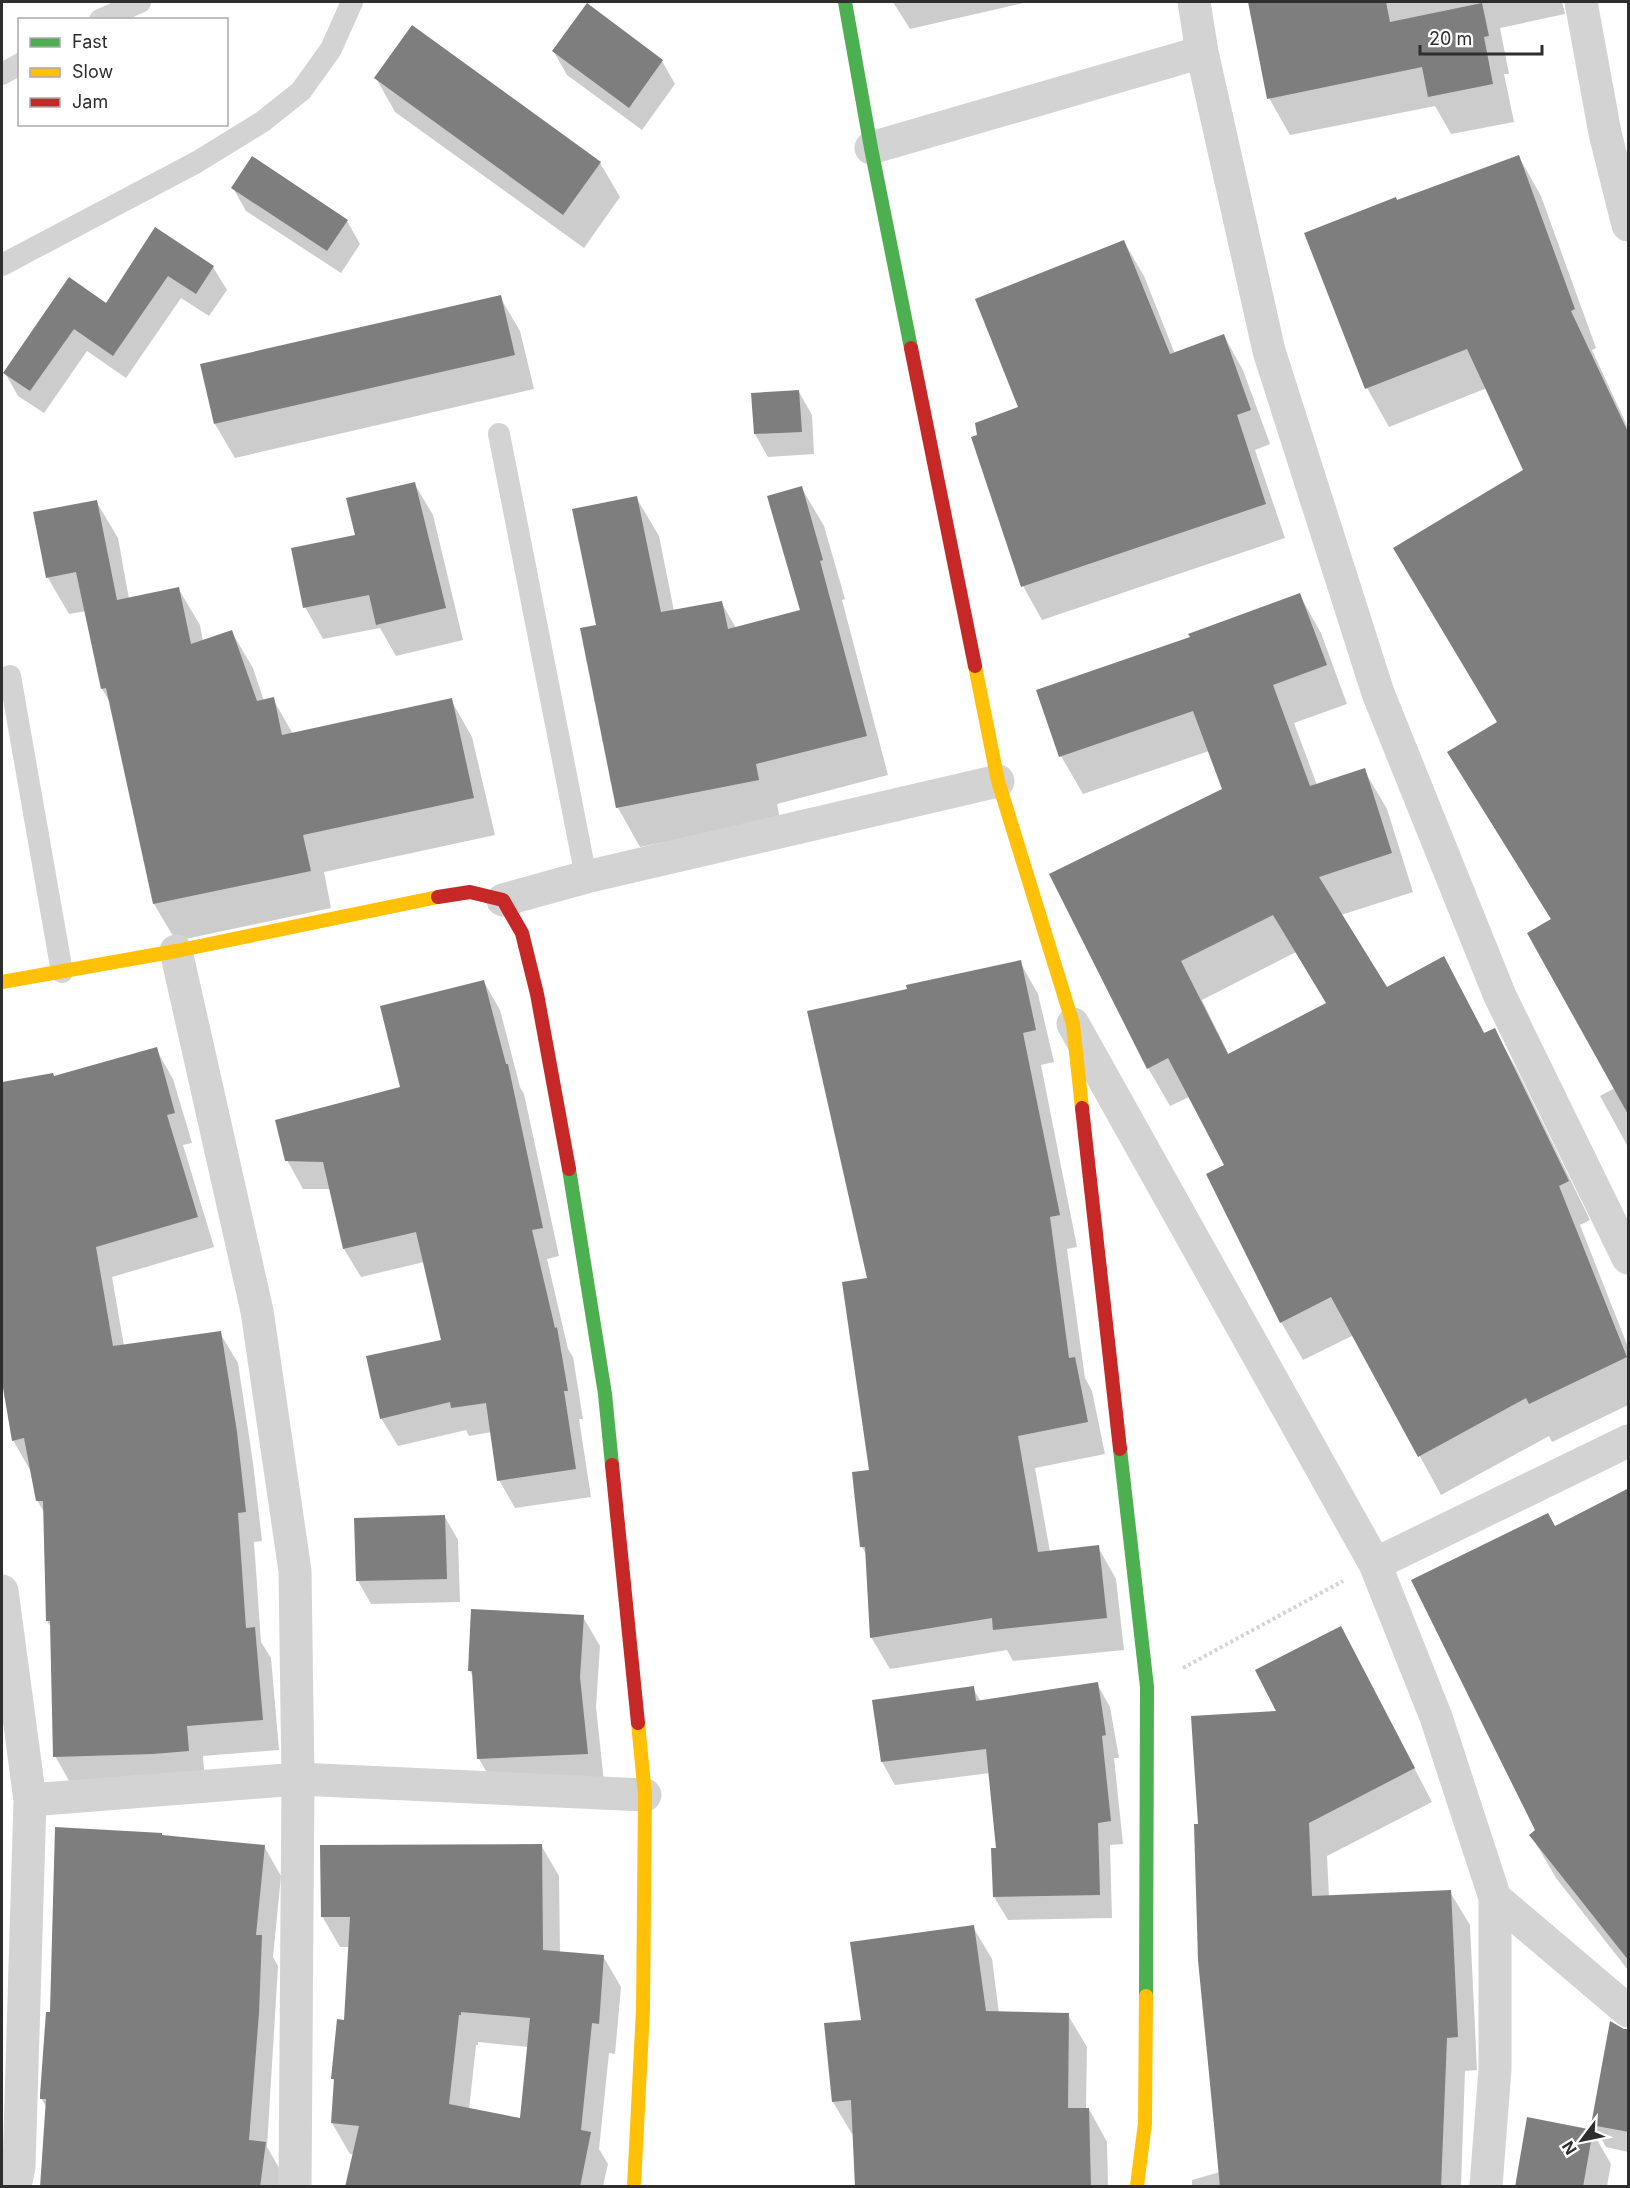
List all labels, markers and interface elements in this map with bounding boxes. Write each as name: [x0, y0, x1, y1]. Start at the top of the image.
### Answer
legend: [18, 18, 228, 126]
scale bar: [1420, 18, 1542, 56]
text: 20 m: [1429, 28, 1472, 49]
text: Fast: [72, 31, 108, 52]
text: Slow: [72, 61, 113, 82]
text: Jam: [72, 91, 108, 112]
north arrow: [1552, 2110, 1612, 2170]
text: N: [1558, 2137, 1581, 2158]

